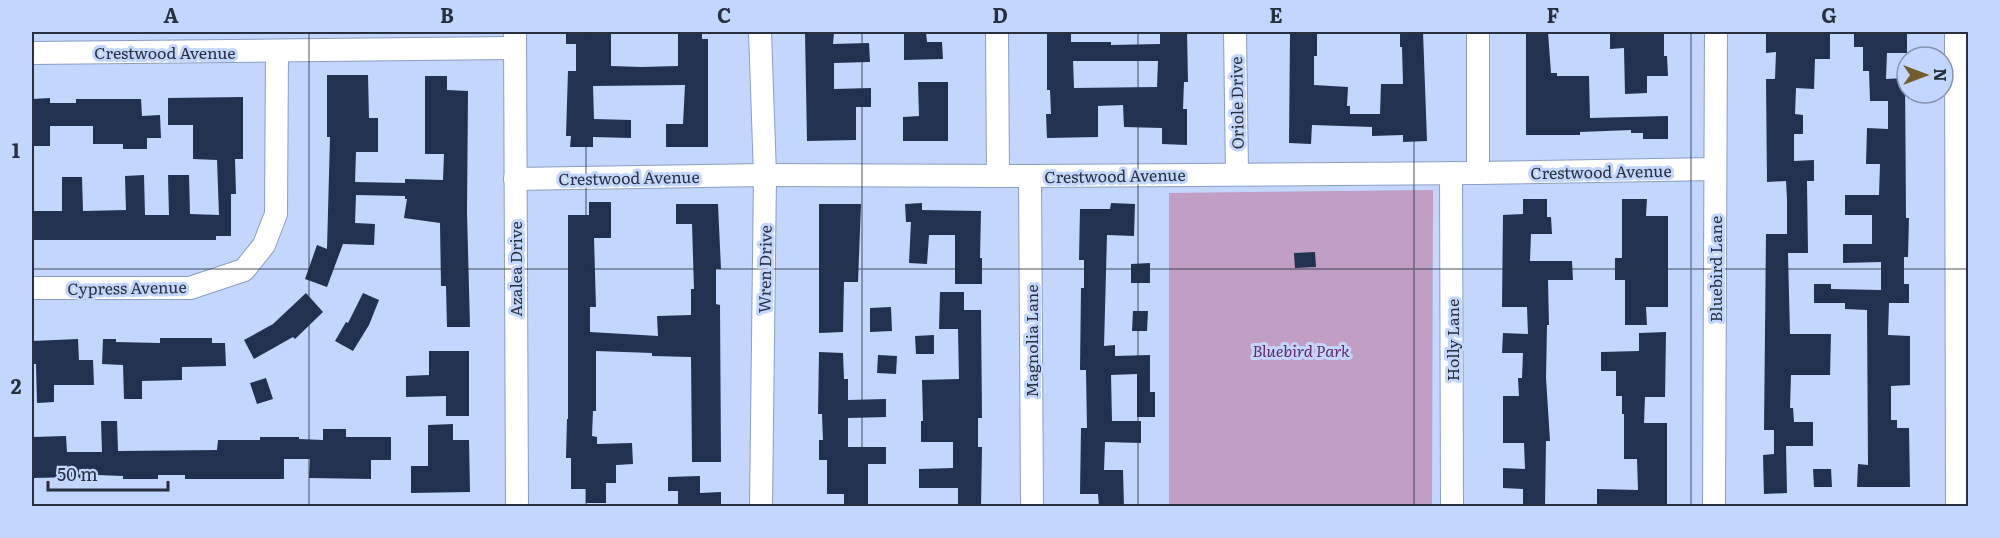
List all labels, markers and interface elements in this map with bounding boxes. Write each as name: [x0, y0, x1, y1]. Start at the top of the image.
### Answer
text: A: [163, 0, 179, 29]
text: B: [440, 0, 454, 29]
text: C: [717, 0, 731, 29]
text: D: [992, 0, 1008, 29]
text: E: [1269, 0, 1283, 29]
text: F: [1547, 0, 1560, 29]
text: G: [1821, 0, 1837, 29]
street label: Crestwood Avenue: [94, 40, 236, 64]
north arrow: [1895, 45, 1955, 105]
street label: Oriole Drive: [1223, 56, 1249, 150]
text: N: [1929, 68, 1953, 82]
text: 1: [12, 134, 20, 164]
street label: Crestwood Avenue: [1530, 158, 1672, 184]
street label: Crestwood Avenue: [1044, 162, 1186, 188]
street label: Crestwood Avenue: [558, 164, 700, 190]
street label: Bluebird Lane: [1703, 216, 1727, 322]
street label: Azalea Drive: [503, 221, 527, 317]
street label: Wren Drive: [751, 225, 777, 313]
street label: Cypress Avenue: [67, 274, 187, 300]
street label: Magnolia Lane: [1019, 285, 1043, 397]
street label: Holly Lane: [1440, 299, 1464, 381]
park label: Bluebird Park: [1252, 338, 1350, 362]
text: 2: [11, 370, 22, 400]
scale bar: [48, 454, 168, 492]
text: 50 m: [57, 460, 98, 487]

